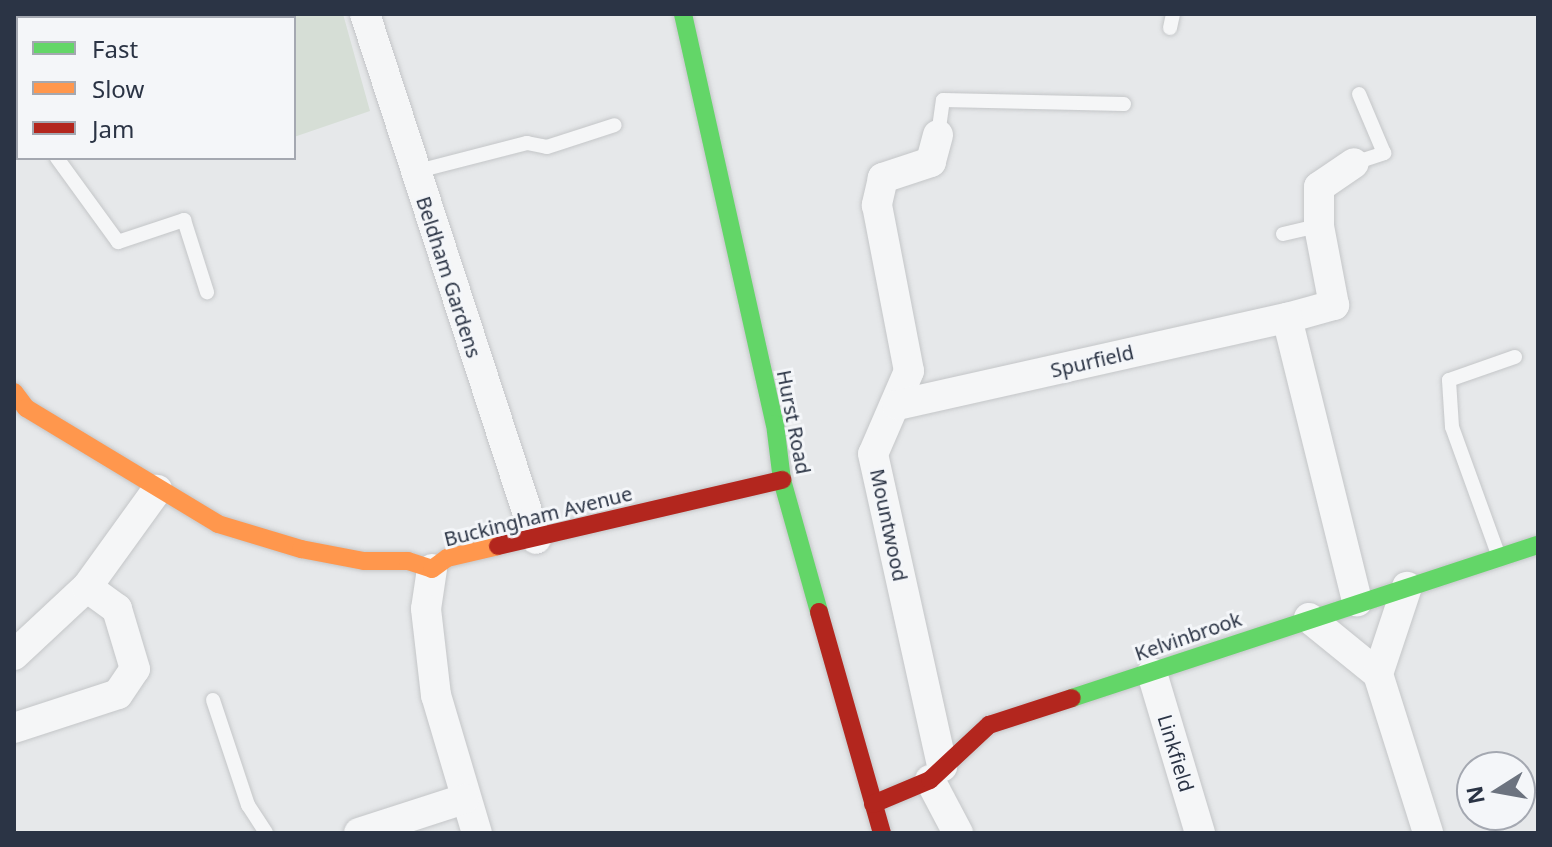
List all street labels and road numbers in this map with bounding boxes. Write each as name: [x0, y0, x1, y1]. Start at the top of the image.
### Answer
street label: Beldham Gardens: [412, 193, 486, 361]
street label: Spurfield: [1048, 340, 1136, 382]
street label: Hurst Road: [772, 368, 816, 476]
street label: Mountwood: [865, 467, 913, 583]
street label: Buckingham Avenue: [441, 481, 635, 551]
street label: Kelvinbrook: [1131, 606, 1245, 666]
street label: Linkfield: [1153, 711, 1199, 795]

